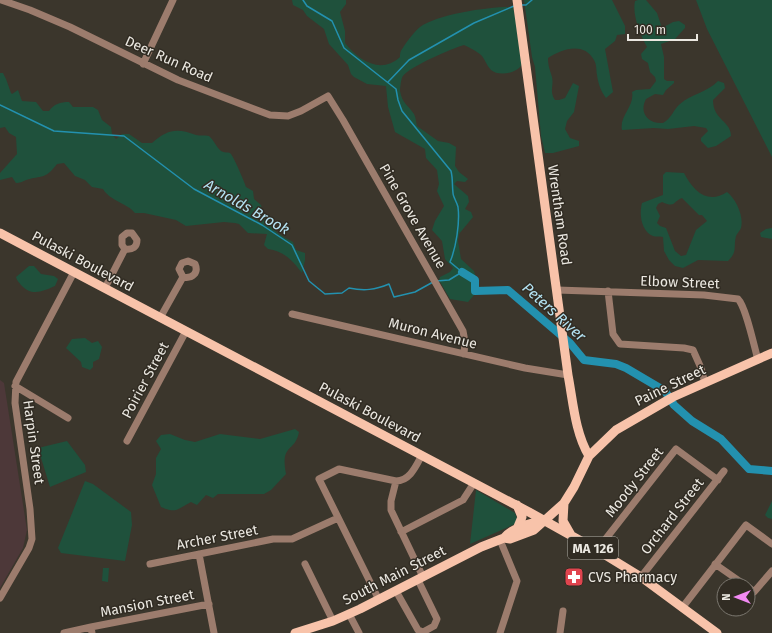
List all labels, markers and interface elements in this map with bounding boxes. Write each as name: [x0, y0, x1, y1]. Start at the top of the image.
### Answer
scale bar: [628, 16, 697, 42]
text: 100 m: [634, 23, 666, 37]
street label: Deer Run Road: [122, 33, 215, 86]
street label: Pine Grove Avenue: [376, 161, 449, 272]
street label: Wrentham Road: [544, 164, 575, 266]
water label: Arnolds Brook: [200, 175, 293, 239]
street label: Pulaski Boulevard: [29, 227, 137, 295]
street label: Elbow Street: [640, 273, 721, 292]
water label: Peters River: [519, 279, 590, 346]
street label: Muron Avenue: [387, 314, 479, 353]
street label: Poirier Street: [118, 338, 173, 421]
street label: Paine Street: [632, 361, 709, 410]
street label: Pulaski Boulevard: [316, 378, 424, 446]
street label: Harpin Street: [19, 399, 48, 486]
street label: Moody Street: [602, 443, 668, 521]
street label: Orchard Street: [637, 474, 708, 558]
street label: Archer Street: [175, 521, 260, 554]
road number: MA 126: [568, 537, 618, 559]
street label: South Main Street: [340, 542, 449, 609]
pharmacy icon: CVS Pharmacy: [563, 566, 585, 588]
place label: CVS Pharmacy: [588, 569, 677, 586]
north arrow: [716, 577, 756, 617]
street label: Mansion Street: [99, 586, 196, 621]
text: N: [720, 593, 733, 601]

